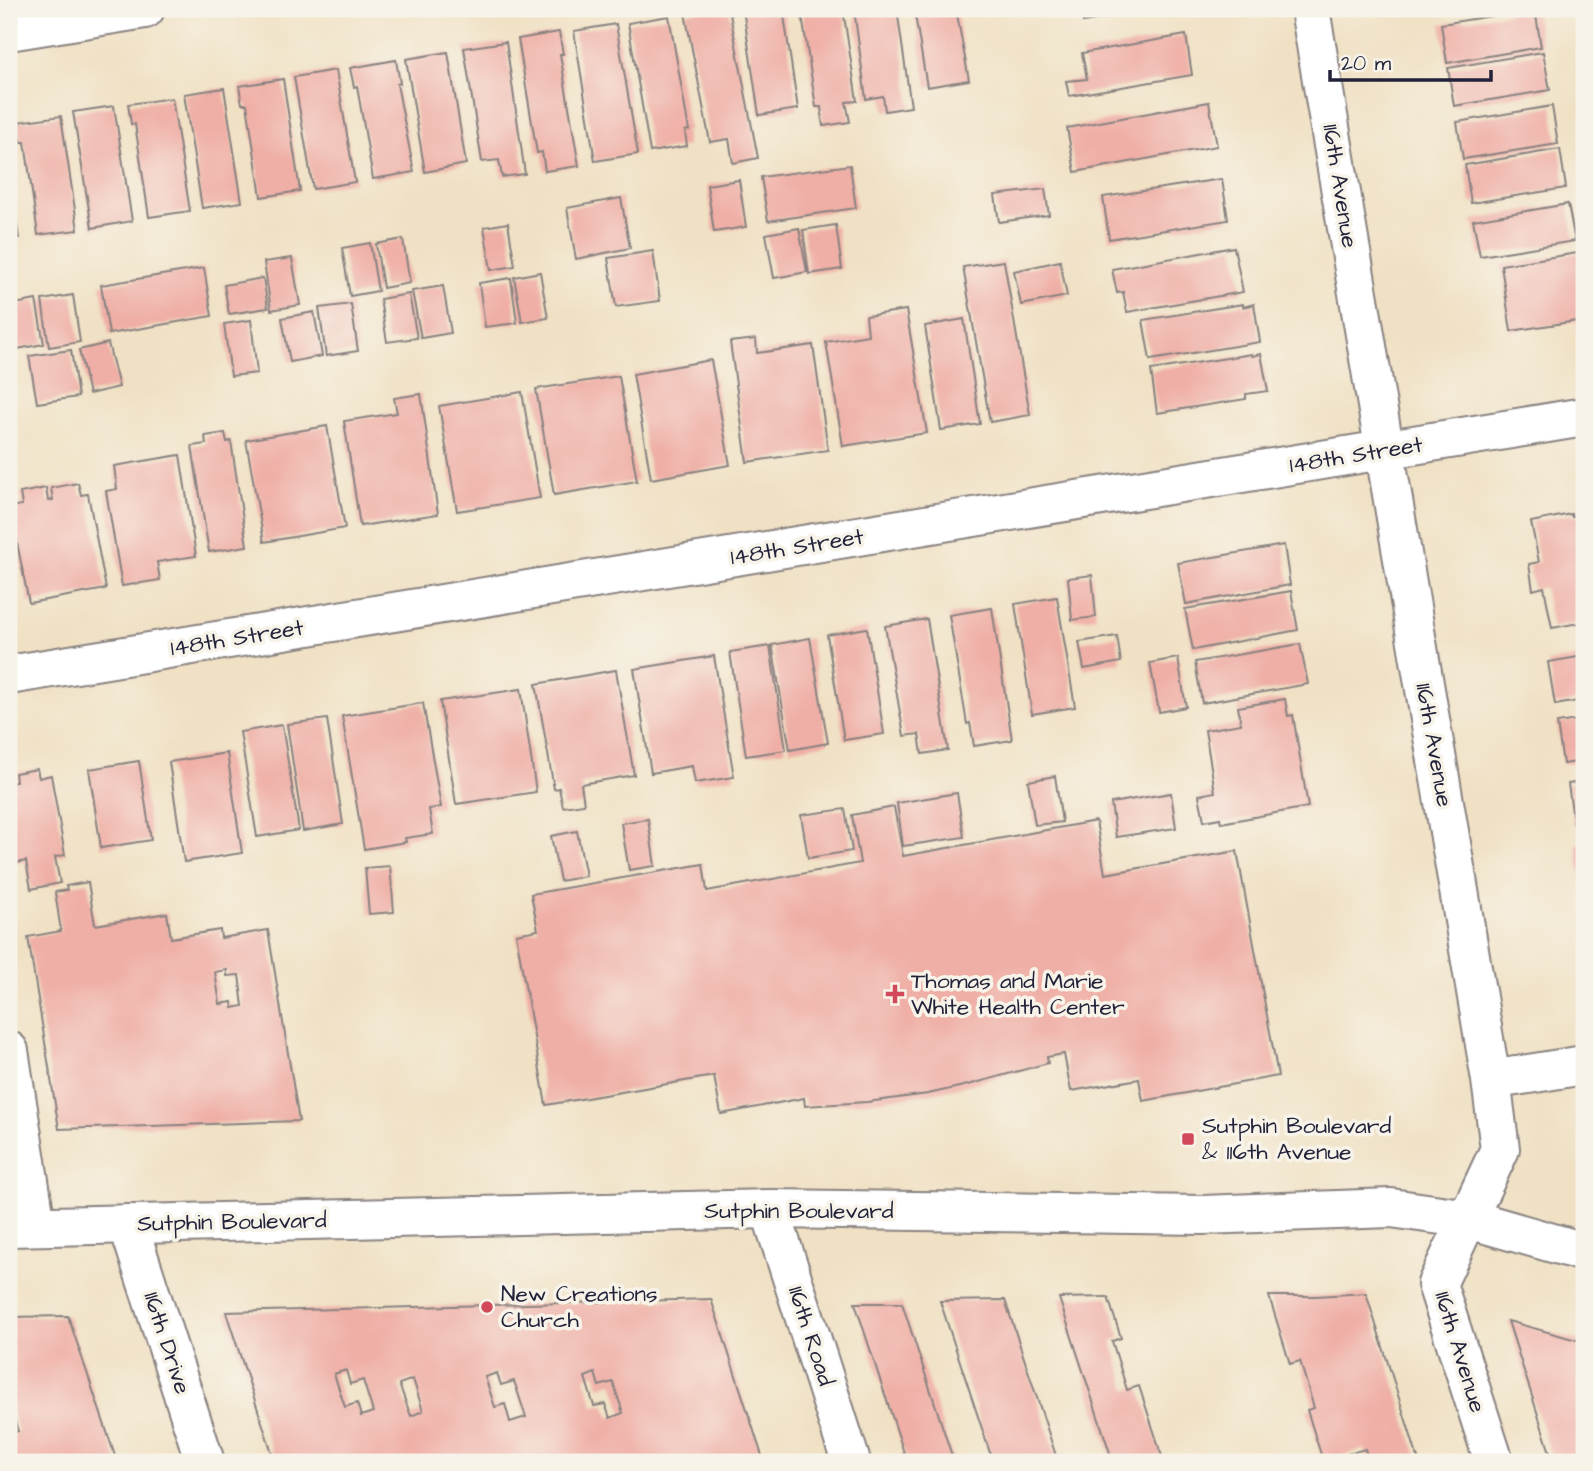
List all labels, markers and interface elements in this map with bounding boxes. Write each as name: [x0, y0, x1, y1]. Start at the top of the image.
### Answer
scale bar: [1330, 38, 1492, 82]
text: 20 m: [1341, 49, 1392, 78]
street label: 116th Avenue: [1314, 122, 1366, 250]
street label: 148th Street: [1287, 429, 1426, 481]
street label: 148th Street: [728, 521, 867, 573]
street label: 148th Street: [168, 612, 307, 664]
street label: 116th Avenue: [1407, 681, 1461, 809]
place label: Thomas and Marie White Health Center: [911, 965, 1125, 1023]
marker: Thomas and Marie White Health Center: [885, 984, 905, 1004]
place label: Sutphin Boulevard & 116th Avenue: [1202, 1110, 1391, 1168]
marker: Sutphin Boulevard & 116th Avenue: [1180, 1131, 1196, 1147]
street label: Sutphin Boulevard: [704, 1195, 894, 1227]
street label: Sutphin Boulevard: [137, 1204, 327, 1240]
place label: New Creations Church: [501, 1278, 658, 1336]
street label: 116th Road: [780, 1282, 842, 1390]
street label: 116th Drive: [135, 1288, 199, 1398]
street label: 116th Avenue: [1426, 1288, 1494, 1416]
marker: New Creations Church: [479, 1299, 495, 1315]

